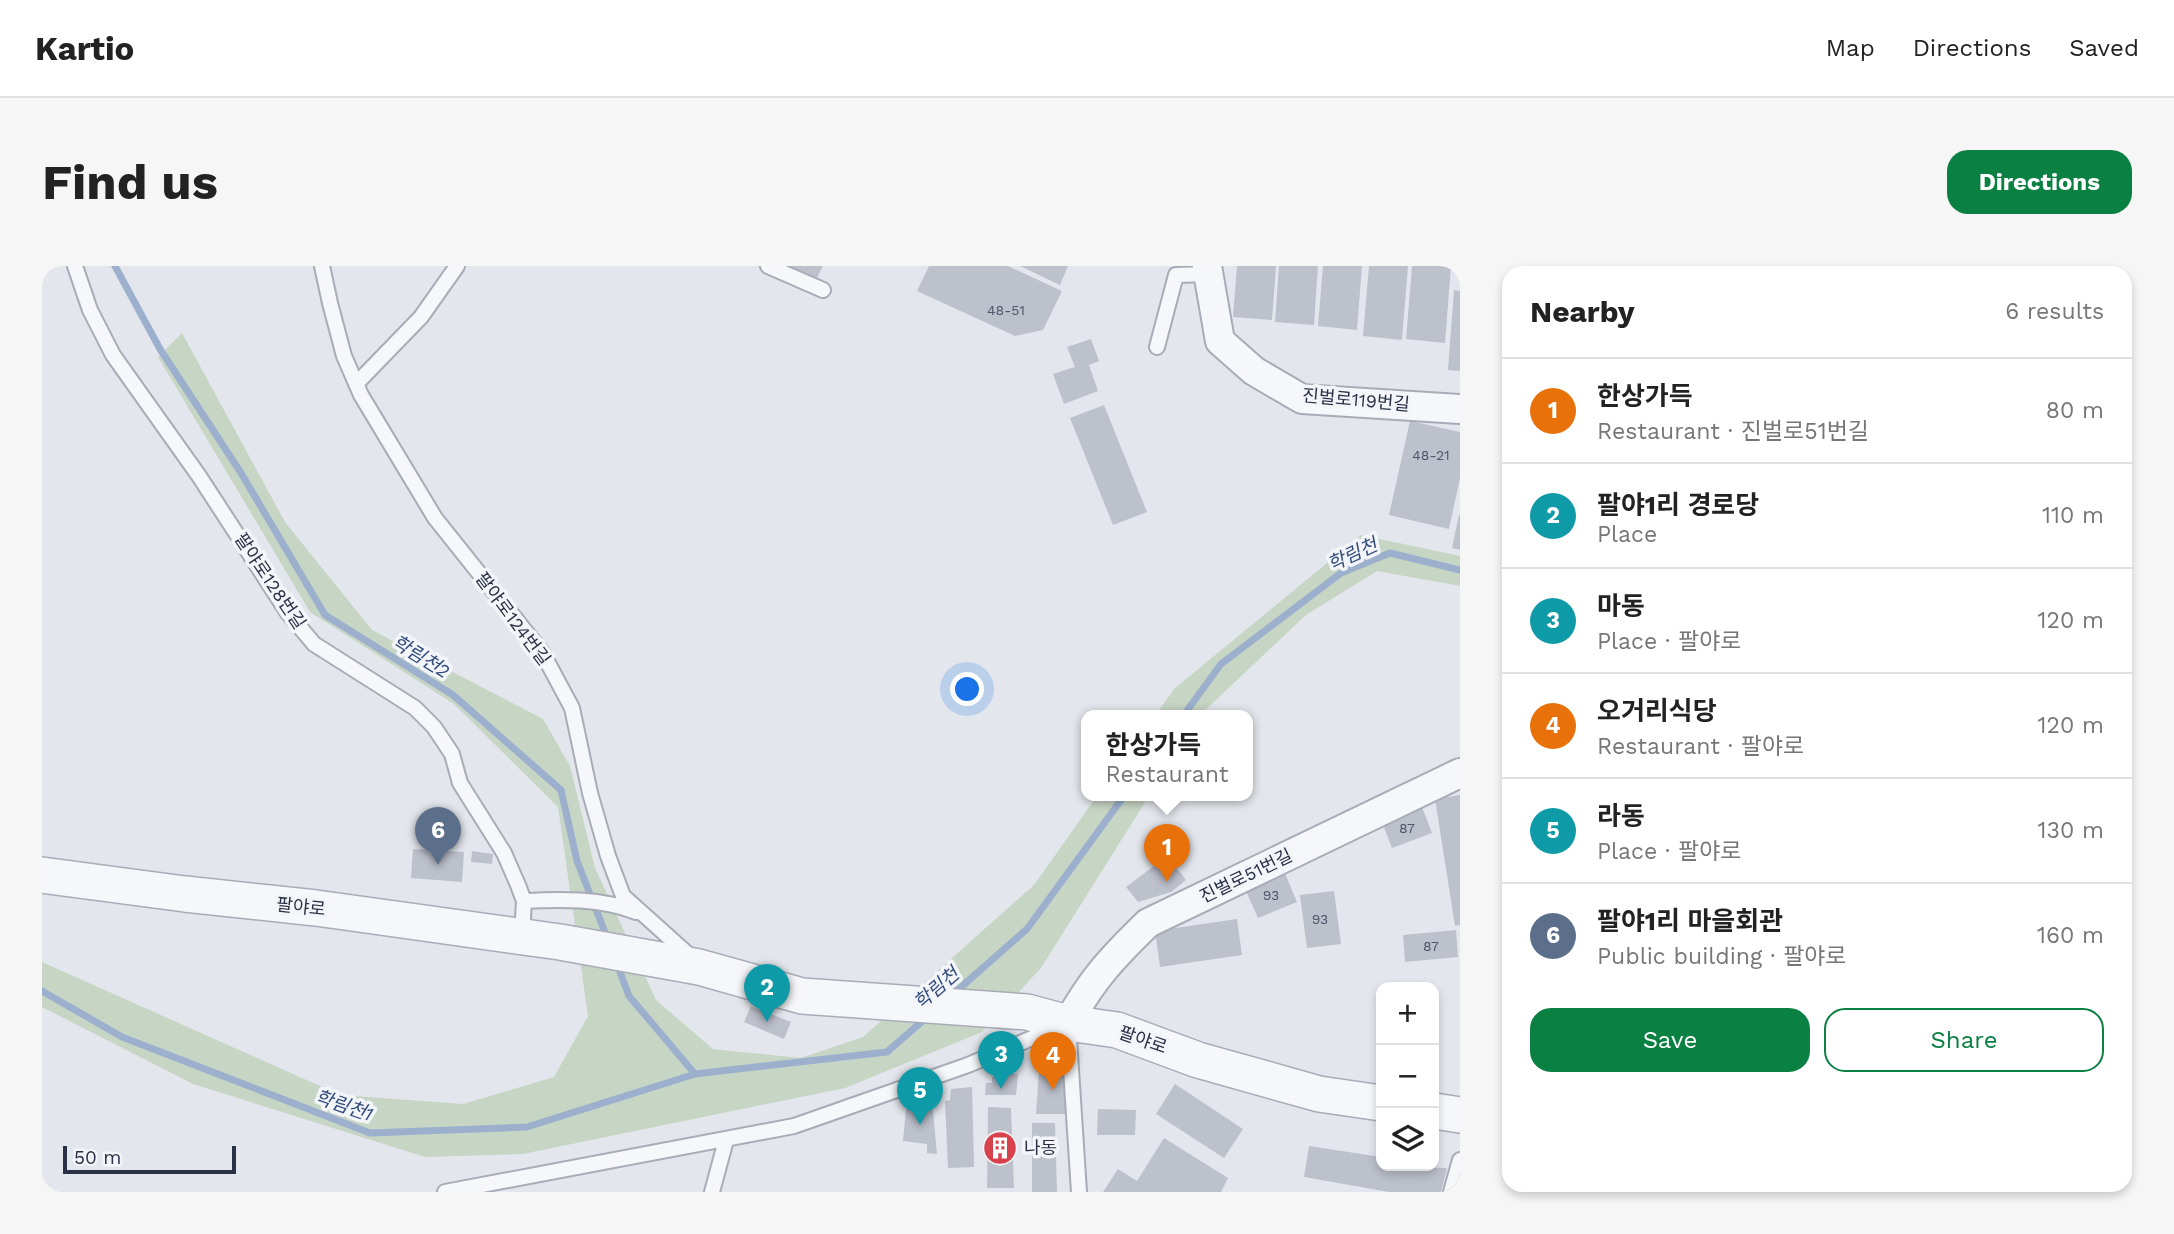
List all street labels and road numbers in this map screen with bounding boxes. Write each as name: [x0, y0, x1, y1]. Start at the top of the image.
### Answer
street label: 진벌로119번길: [1301, 384, 1411, 415]
street label: 팔야로128번길: [231, 529, 310, 633]
street label: 팔야로124번길: [472, 568, 555, 669]
street label: 진벌로51번길: [1196, 844, 1295, 907]
street label: 팔야로: [275, 893, 327, 920]
street label: 팔야로: [1116, 1022, 1170, 1058]

